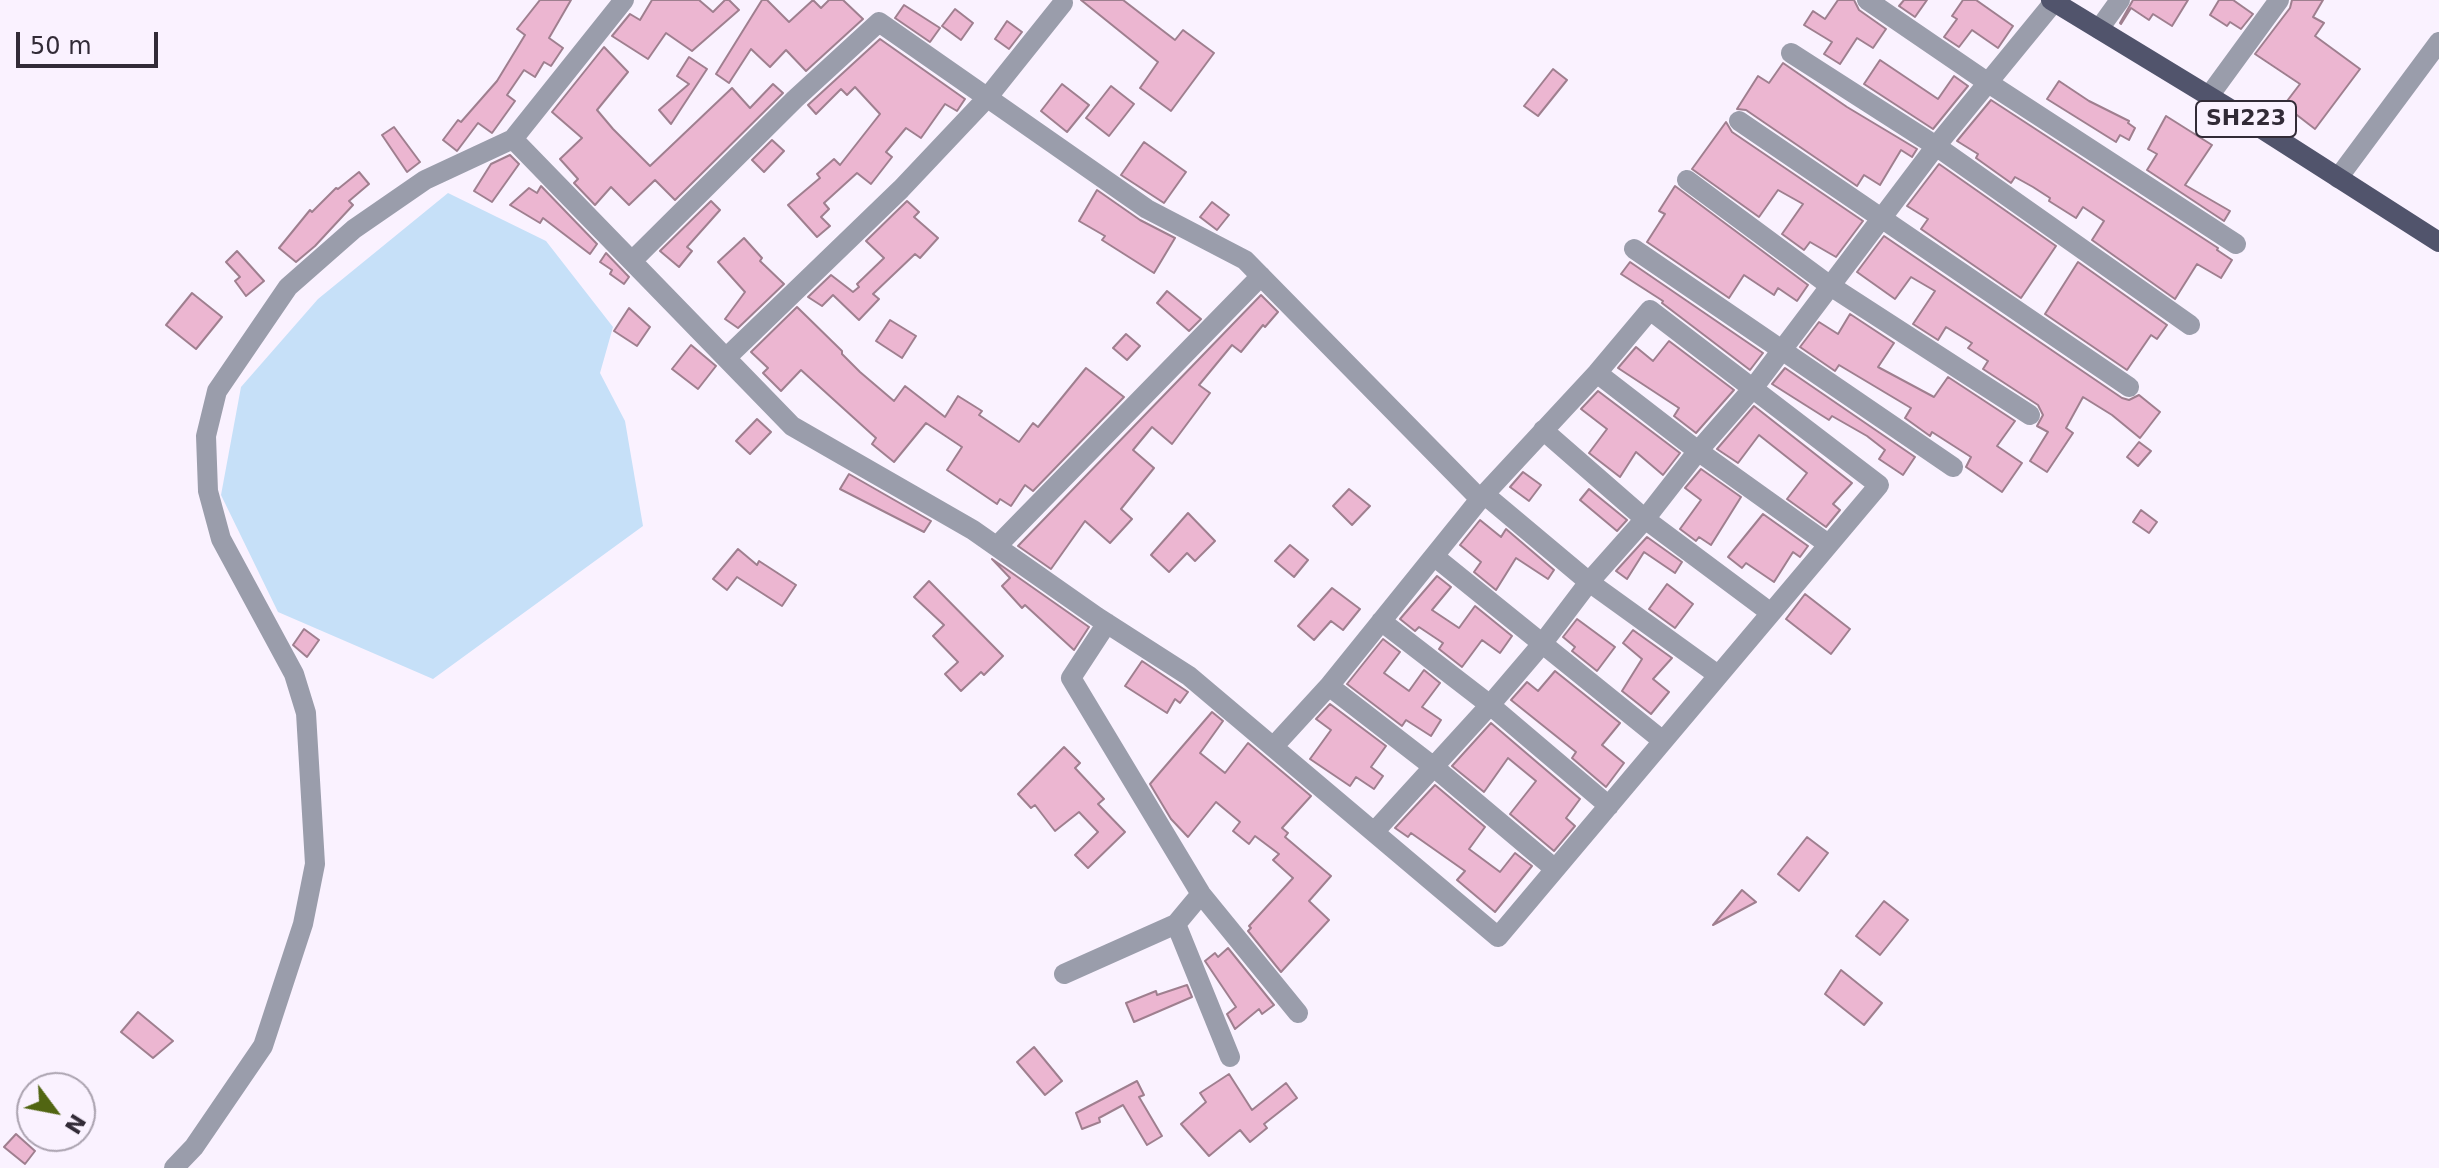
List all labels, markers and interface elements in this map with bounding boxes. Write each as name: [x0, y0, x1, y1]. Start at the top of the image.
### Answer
scale bar: [20, 16, 162, 66]
text: 50 m: [30, 32, 92, 60]
road number: SH223: [2196, 101, 2296, 137]
north arrow: [16, 1072, 96, 1152]
text: N: [60, 1109, 91, 1138]

